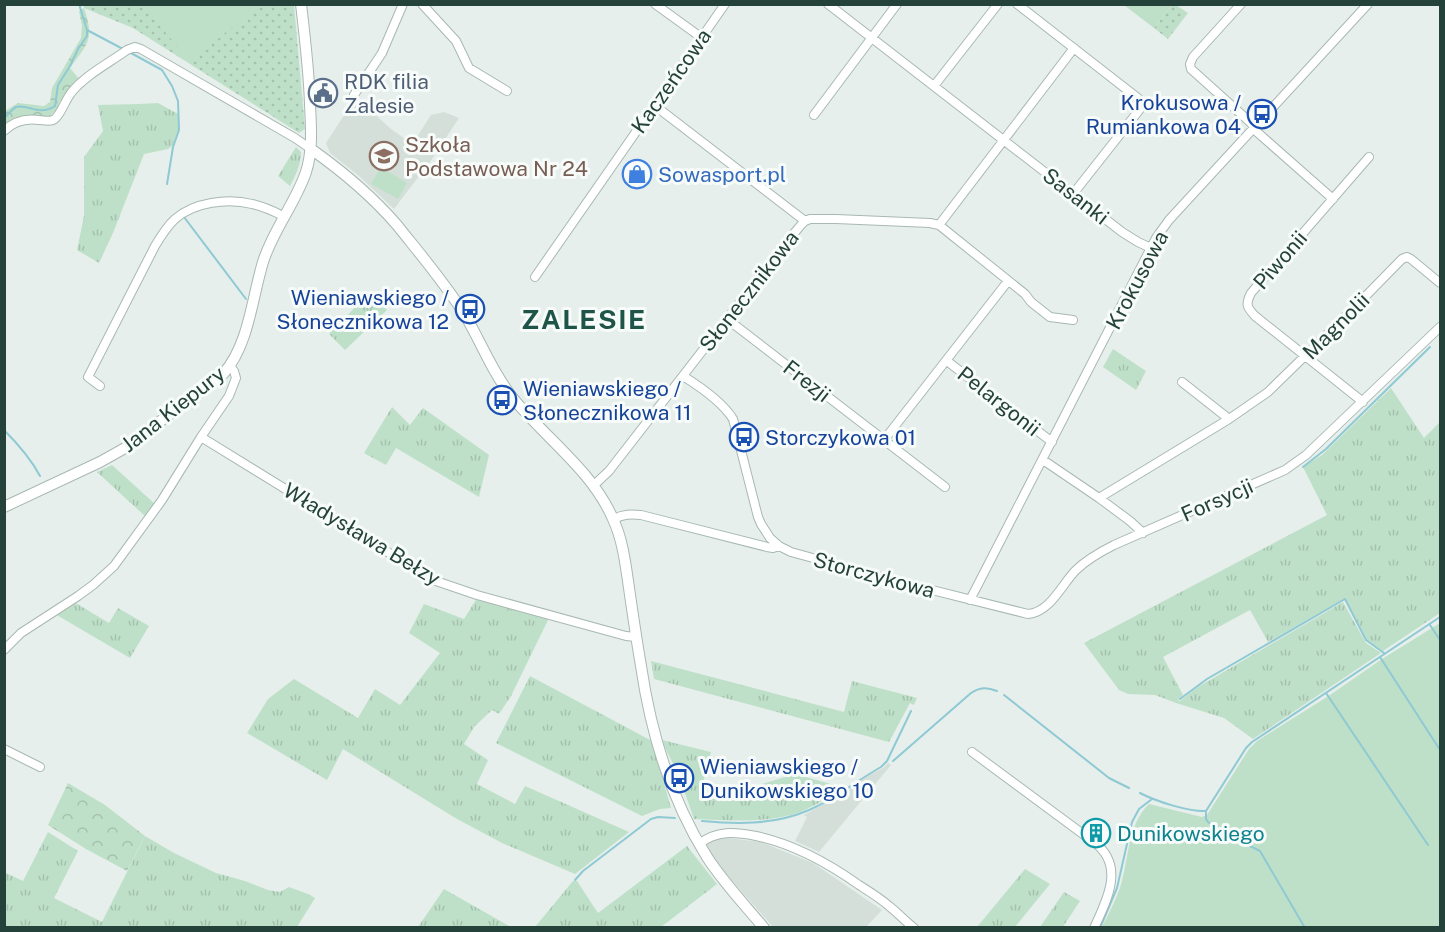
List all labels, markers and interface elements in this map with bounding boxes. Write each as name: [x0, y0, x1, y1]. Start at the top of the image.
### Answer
street label: Kaczeńcowa: [626, 24, 716, 138]
place label: RDK filia Zalesie: [344, 69, 429, 118]
public building icon: RDK filia Zalesie: [307, 77, 339, 109]
place label: Krokusowa / Rumiankowa 04: [1086, 90, 1242, 139]
bus stop icon: Krokusowa / Rumiankowa 04: [1246, 98, 1278, 130]
place label: Szkoła Podstawowa Nr 24: [405, 132, 588, 181]
school or university icon: Szkoła Podstawowa Nr 24: [368, 140, 400, 172]
shop icon: Sowasport.pl: [621, 158, 653, 190]
place label: Sowasport.pl: [658, 162, 786, 187]
street label: Sasanki: [1038, 162, 1114, 230]
street label: Słonecznikowa: [694, 226, 804, 356]
street label: Krokusowa: [1101, 226, 1173, 334]
street label: Piwonii: [1248, 226, 1312, 294]
place label: Wieniawskiego / Słonecznikowa 12: [277, 285, 450, 334]
street label: Magnolii: [1297, 287, 1375, 365]
bus stop icon: Wieniawskiego / Słonecznikowa 12: [454, 293, 486, 325]
district label: ZALESIE: [521, 303, 647, 335]
street label: Frezji: [778, 355, 836, 407]
street label: Jana Kiepury: [116, 361, 230, 457]
street label: Pelargonii: [953, 361, 1045, 441]
place label: Wieniawskiego / Słonecznikowa 11: [523, 376, 692, 425]
bus stop icon: Wieniawskiego / Słonecznikowa 11: [486, 384, 518, 416]
bus stop icon: Storczykowa 01: [728, 421, 760, 453]
place label: Storczykowa 01: [765, 425, 916, 450]
street label: Forsycji: [1177, 473, 1257, 527]
street label: Władysława Bełzy: [279, 477, 445, 591]
street label: Storczykowa: [811, 547, 937, 603]
place label: Wieniawskiego / Dunikowskiego 10: [700, 754, 874, 803]
bus stop icon: Wieniawskiego / Dunikowskiego 10: [663, 762, 695, 794]
building icon: Dunikowskiego: [1080, 817, 1112, 849]
place label: Dunikowskiego: [1117, 821, 1265, 846]

